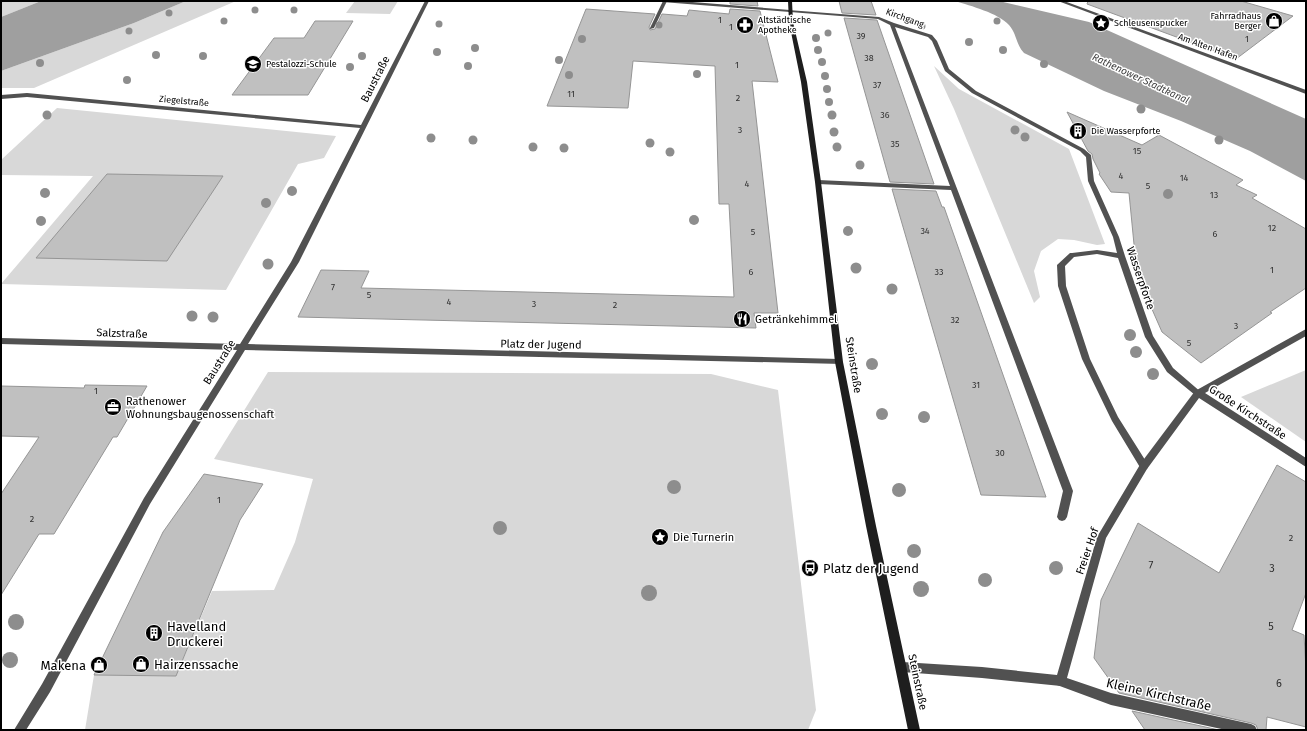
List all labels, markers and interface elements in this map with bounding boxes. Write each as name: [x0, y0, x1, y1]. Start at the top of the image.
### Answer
street label: Kirchgang: [885, 6, 926, 30]
place label: Fahrradhaus Berger: [1210, 11, 1262, 31]
shop icon: Fahrradhaus Berger: [1264, 11, 1284, 31]
place icon: Schleusenspucker: [1091, 13, 1111, 33]
house number: 1: [718, 15, 722, 25]
pharmacy icon: Altstädtische Apotheke: [735, 15, 755, 35]
place label: Altstädtische Apotheke: [758, 15, 811, 35]
place label: Schleusenspucker: [1114, 18, 1188, 28]
house number: 1: [729, 22, 733, 32]
house number: 39: [856, 31, 866, 41]
street label: Am Alten Hafen: [1177, 32, 1239, 62]
house number: 1: [1245, 34, 1249, 44]
water label: Rathenower Stadtkanal: [1090, 51, 1191, 107]
house number: 38: [864, 53, 874, 63]
school or university icon: Pestalozzi-Schule: [243, 54, 263, 74]
street label: Baustraße: [358, 54, 393, 105]
place label: Pestalozzi-Schule: [266, 59, 337, 69]
house number: 1: [735, 60, 739, 70]
house number: 37: [873, 80, 881, 90]
house number: 11: [567, 89, 575, 99]
house number: 2: [736, 93, 740, 103]
street label: Ziegelstraße: [159, 94, 209, 108]
house number: 36: [880, 110, 890, 120]
building icon: Die Wasserpforte: [1068, 121, 1088, 141]
house number: 3: [738, 125, 742, 135]
place label: Die Wasserpforte: [1091, 126, 1160, 136]
house number: 35: [890, 139, 900, 149]
house number: 15: [1133, 146, 1142, 156]
house number: 4: [1119, 171, 1124, 181]
house number: 14: [1180, 173, 1189, 183]
house number: 4: [745, 179, 750, 189]
house number: 5: [1146, 181, 1151, 191]
house number: 13: [1210, 190, 1218, 200]
house number: 12: [1268, 223, 1276, 233]
house number: 34: [920, 226, 930, 236]
house number: 5: [751, 227, 756, 237]
house number: 6: [1213, 229, 1218, 239]
street label: Wasserpforte: [1124, 245, 1157, 311]
house number: 1: [1270, 265, 1274, 275]
house number: 6: [749, 267, 754, 277]
house number: 33: [935, 267, 943, 277]
house number: 7: [331, 282, 335, 292]
house number: 5: [367, 290, 372, 300]
house number: 4: [447, 297, 452, 307]
house number: 3: [532, 299, 536, 309]
house number: 2: [613, 300, 617, 310]
restaurant icon: Getränkehimmel: [732, 309, 752, 329]
place label: Getränkehimmel: [755, 313, 837, 326]
house number: 32: [951, 315, 959, 325]
house number: 3: [1234, 321, 1238, 331]
street label: Salzstraße: [96, 326, 148, 341]
street label: Steinstraße: [843, 336, 864, 394]
street label: Baustraße: [201, 337, 238, 387]
street label: Platz der Jugend: [500, 337, 582, 352]
house number: 5: [1187, 338, 1192, 348]
house number: 31: [972, 380, 980, 390]
street label: Große Kirchstraße: [1207, 383, 1289, 442]
house number: 1: [94, 386, 98, 396]
place label: Rathenower Wohnungsbaugenossenschaft: [126, 395, 274, 421]
office icon: Rathenower Wohnungsbaugenossenschaft: [103, 397, 123, 417]
house number: 30: [995, 448, 1005, 458]
house number: 1: [217, 495, 221, 505]
house number: 2: [30, 514, 34, 524]
street label: Freier Hof: [1073, 525, 1102, 576]
place icon: Die Turnerin: [650, 527, 670, 547]
place label: Die Turnerin: [673, 531, 734, 544]
house number: 2: [1289, 533, 1293, 543]
bus stop icon: Platz der Jugend: [800, 558, 820, 578]
house number: 7: [1149, 559, 1154, 572]
place label: Platz der Jugend: [823, 561, 919, 576]
house number: 3: [1269, 562, 1275, 575]
place label: Havelland Druckerei: [167, 619, 226, 649]
house number: 5: [1268, 620, 1274, 633]
building icon: Havelland Druckerei: [144, 623, 164, 643]
street label: Steinstraße: [905, 653, 930, 711]
shop icon: Hairzenssache: [131, 654, 151, 674]
shop icon: Makena: [89, 655, 109, 675]
place label: Hairzenssache: [154, 657, 239, 672]
place label: Makena: [40, 658, 86, 673]
street label: Kleine Kirchstraße: [1105, 675, 1213, 714]
house number: 6: [1276, 677, 1282, 690]

